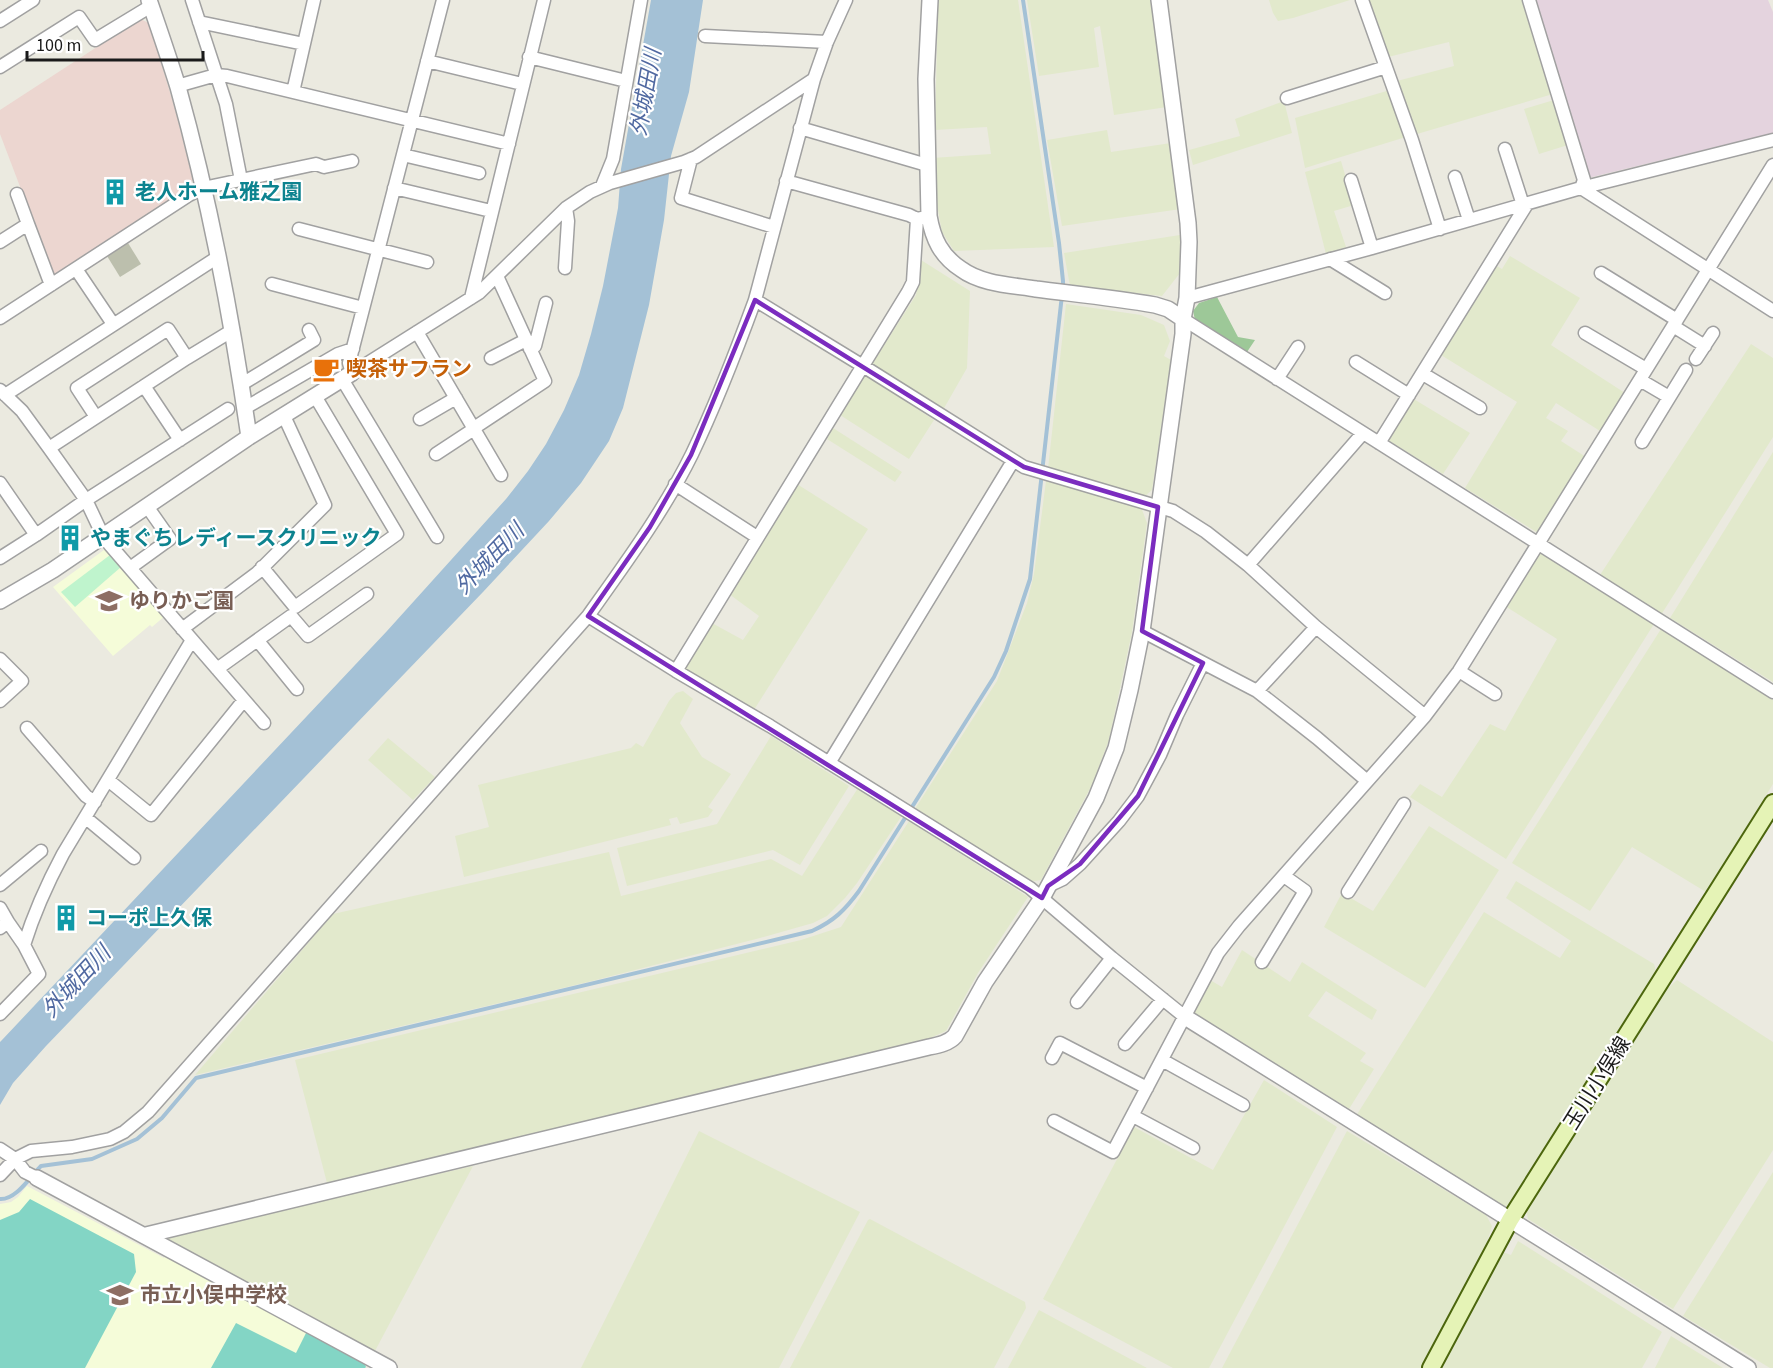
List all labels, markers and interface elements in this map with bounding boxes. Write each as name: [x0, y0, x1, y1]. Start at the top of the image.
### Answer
scale bar: [27, 24, 202, 62]
text: 100 m: [36, 33, 81, 58]
water label: 外城田川: [623, 44, 670, 138]
building icon: 老人ホーム雅之園: [100, 177, 130, 207]
place label: 老人ホーム雅之園: [135, 177, 302, 207]
cafe icon: 喫茶サフラン: [311, 354, 341, 384]
place label: 喫茶サフラン: [346, 354, 472, 384]
water label: 外城田川: [448, 514, 533, 601]
building icon: やまぐちレディースクリニック: [55, 523, 85, 553]
place label: やまぐちレディースクリニック: [90, 523, 381, 553]
school or university icon: ゆりかご園: [94, 586, 124, 616]
place label: ゆりかご園: [129, 586, 234, 616]
building icon: コーポ上久保: [51, 903, 81, 933]
place label: コーポ上久保: [86, 903, 213, 933]
water label: 外城田川: [35, 937, 120, 1025]
street label: 玉川小俣線: [1556, 1031, 1638, 1135]
school or university icon: 市立小俣中学校: [105, 1280, 135, 1310]
place label: 市立小俣中学校: [140, 1280, 287, 1310]

